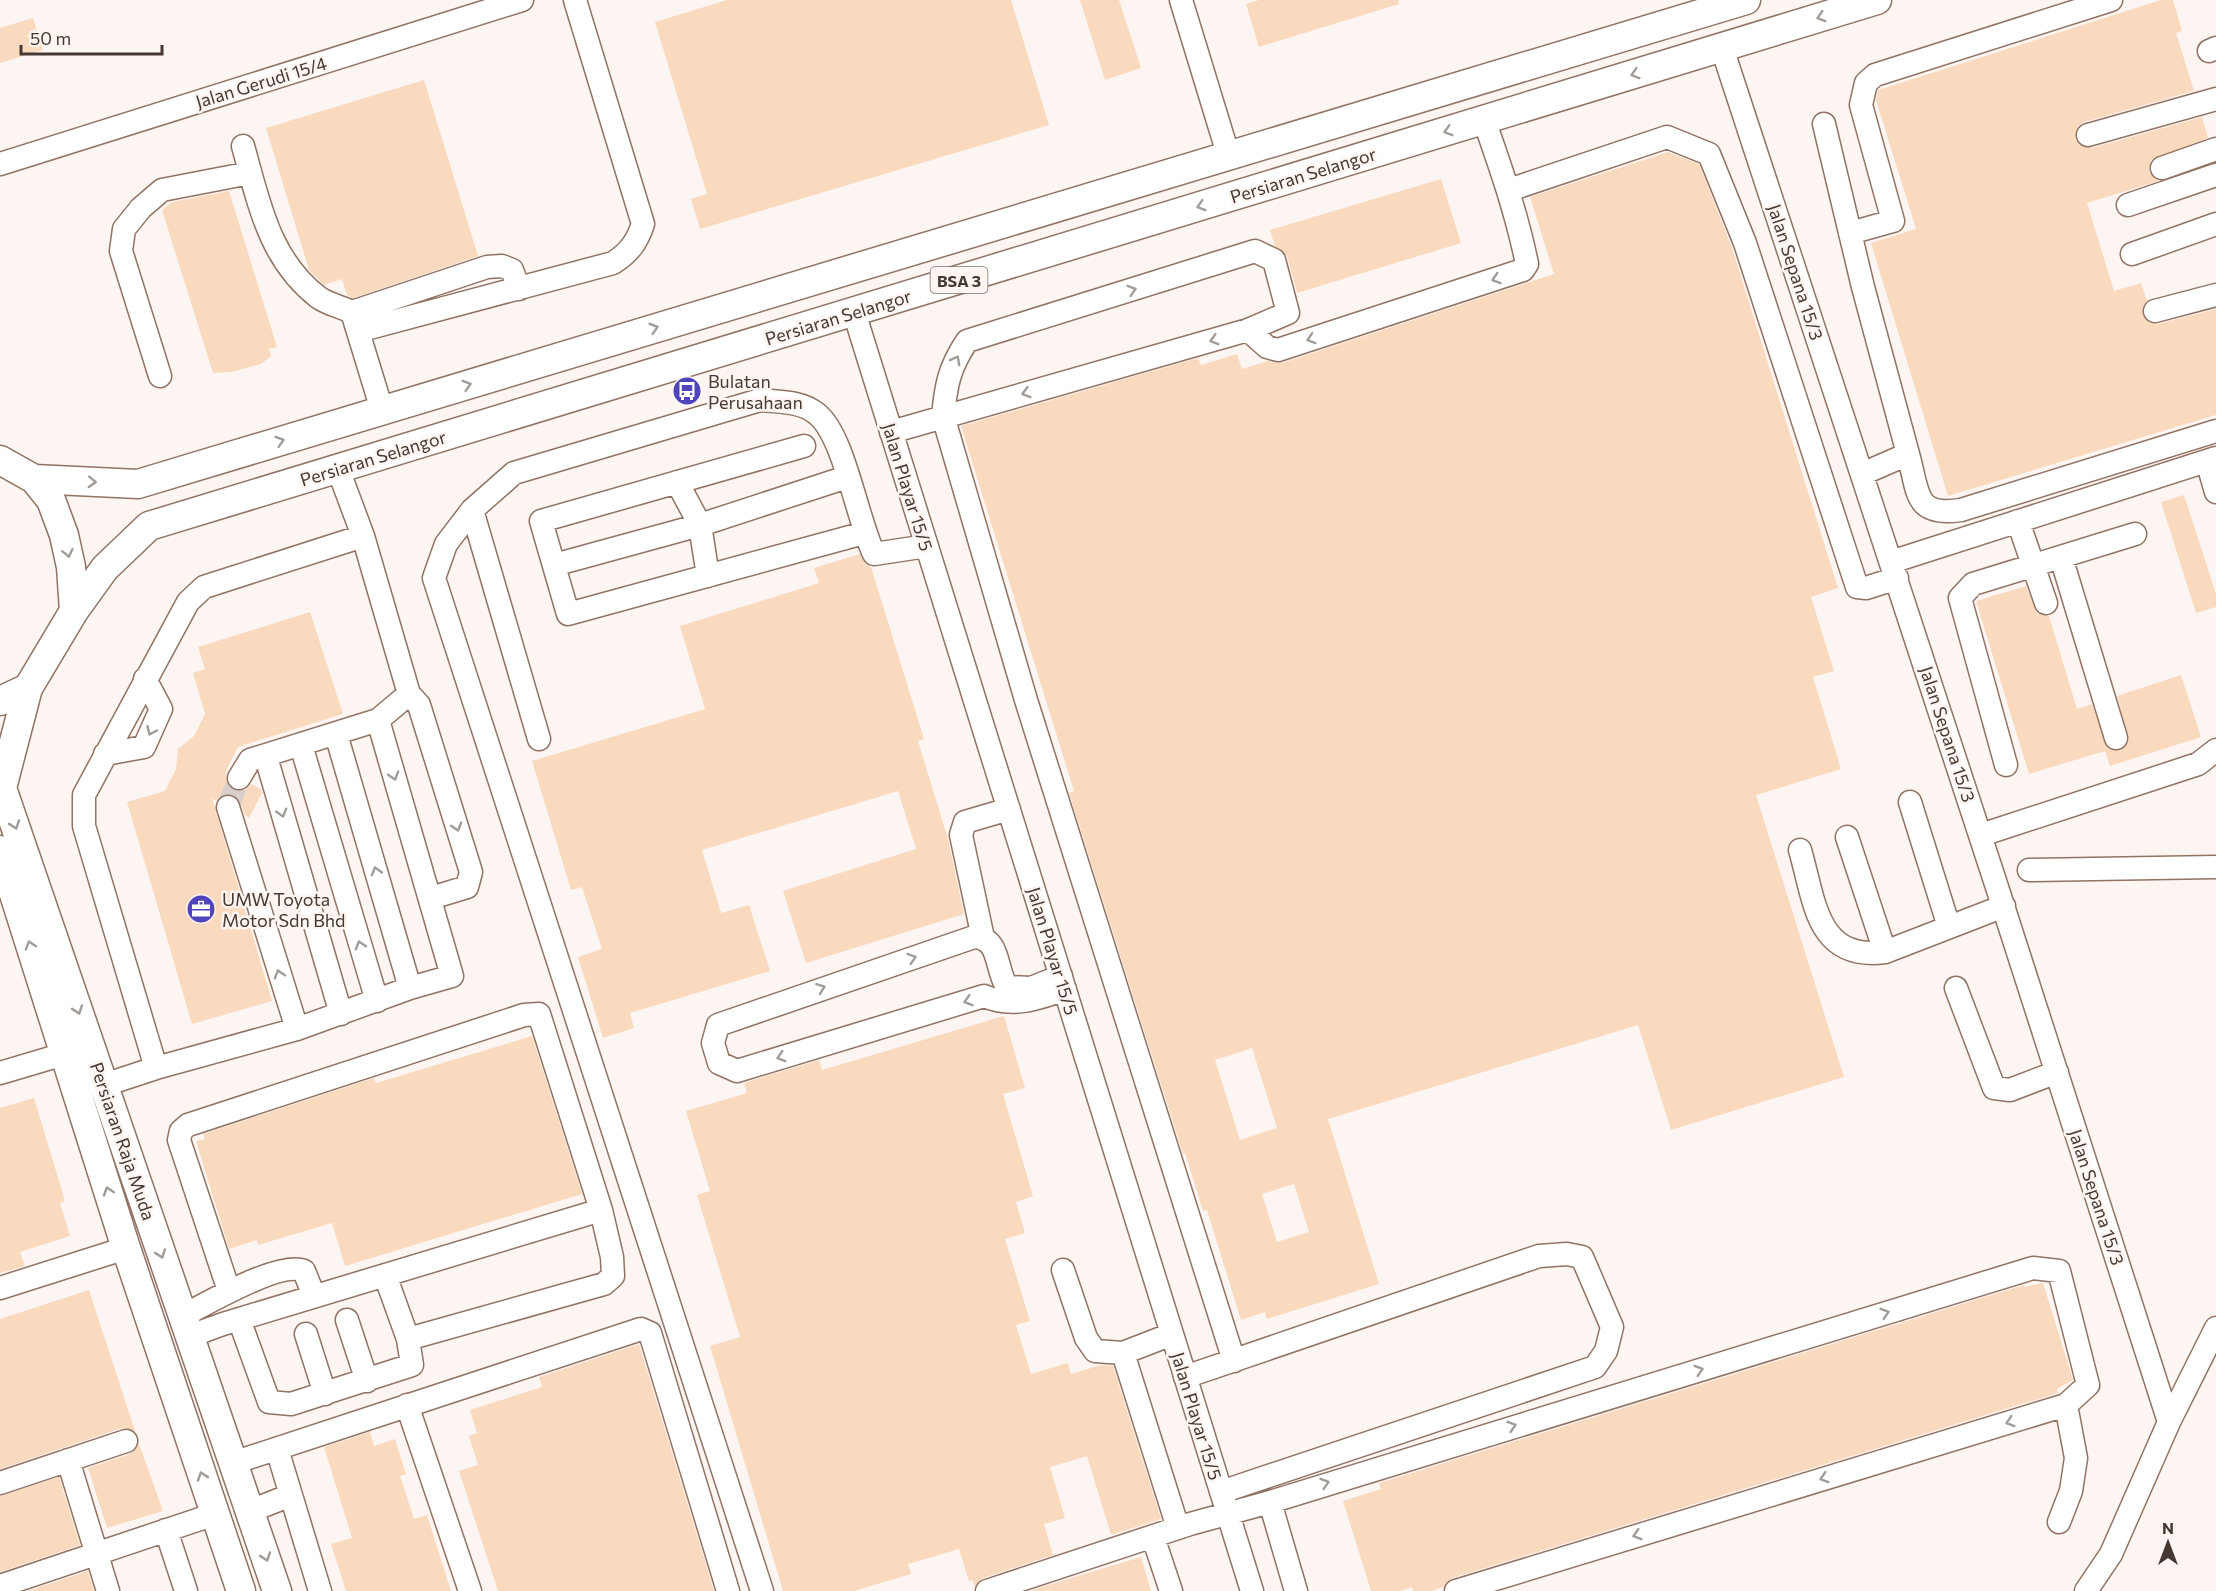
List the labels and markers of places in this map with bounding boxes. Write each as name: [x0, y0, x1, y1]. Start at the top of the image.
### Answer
place label: Bulatan Perusahaan: [708, 370, 803, 413]
bus stop icon: Bulatan Perusahaan: [671, 375, 703, 407]
place label: UMW Toyota Motor Sdn Bhd: [222, 888, 346, 931]
office icon: UMW Toyota Motor Sdn Bhd: [185, 893, 217, 925]

